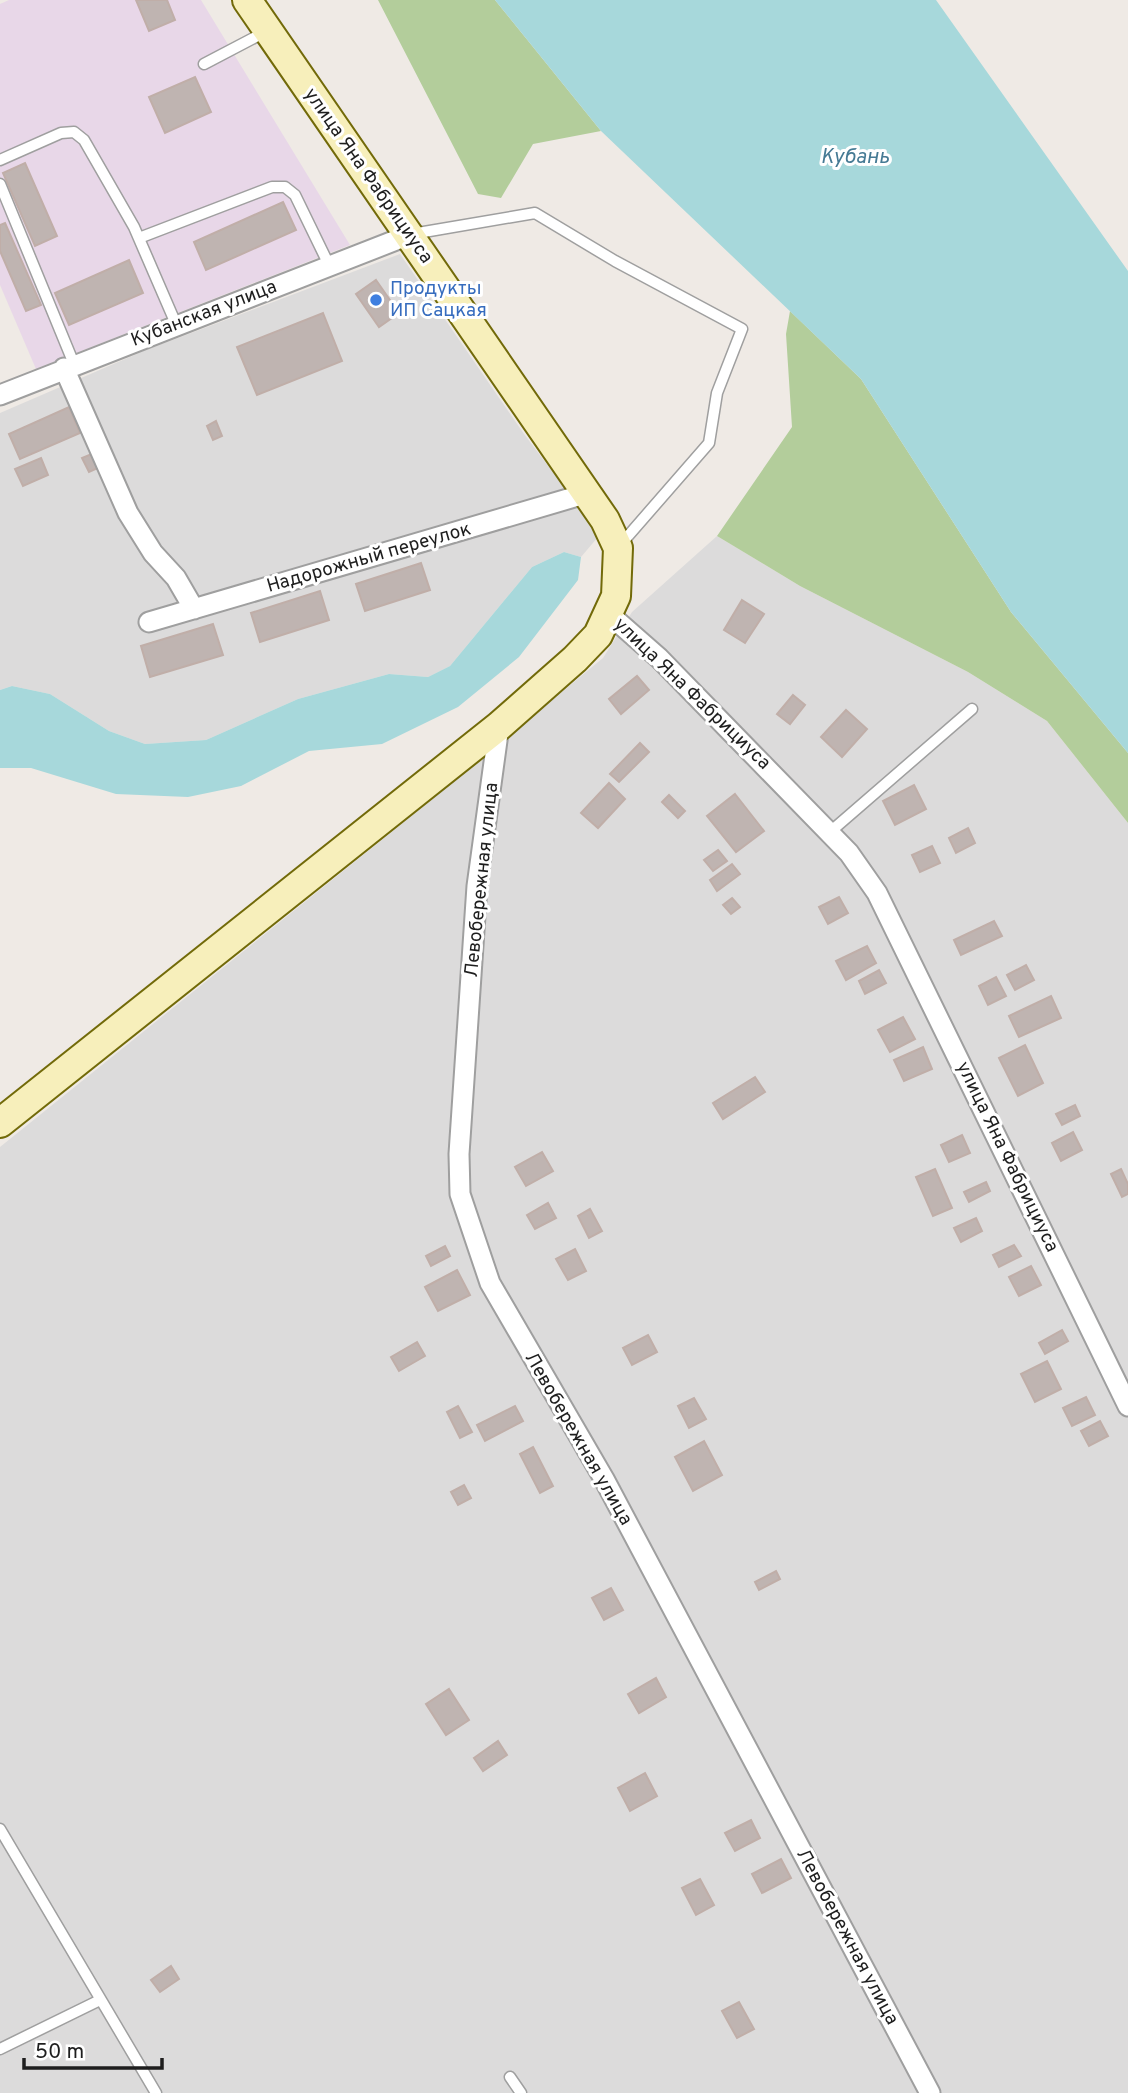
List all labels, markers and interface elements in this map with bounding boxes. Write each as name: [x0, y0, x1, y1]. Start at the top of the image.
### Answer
street label: улица Яна Фабрициуса: [298, 83, 438, 269]
water label: Кубань: [820, 144, 890, 171]
street label: Кубанская улица: [128, 275, 280, 353]
place label: Продукты ИП Сацкая: [390, 277, 487, 323]
marker: Продукты ИП Сацкая: [368, 292, 384, 308]
street label: Надорожный переулок: [264, 517, 474, 599]
street label: улица Яна Фабрициуса: [608, 613, 776, 775]
street label: Левобережная улица: [460, 781, 504, 979]
street label: улица Яна Фабрициуса: [950, 1058, 1064, 1256]
street label: Левобережная улица: [519, 1348, 637, 1530]
street label: Левобережная улица: [790, 1845, 904, 2029]
scale bar: [24, 2026, 163, 2070]
text: 50 m: [35, 2039, 84, 2066]

